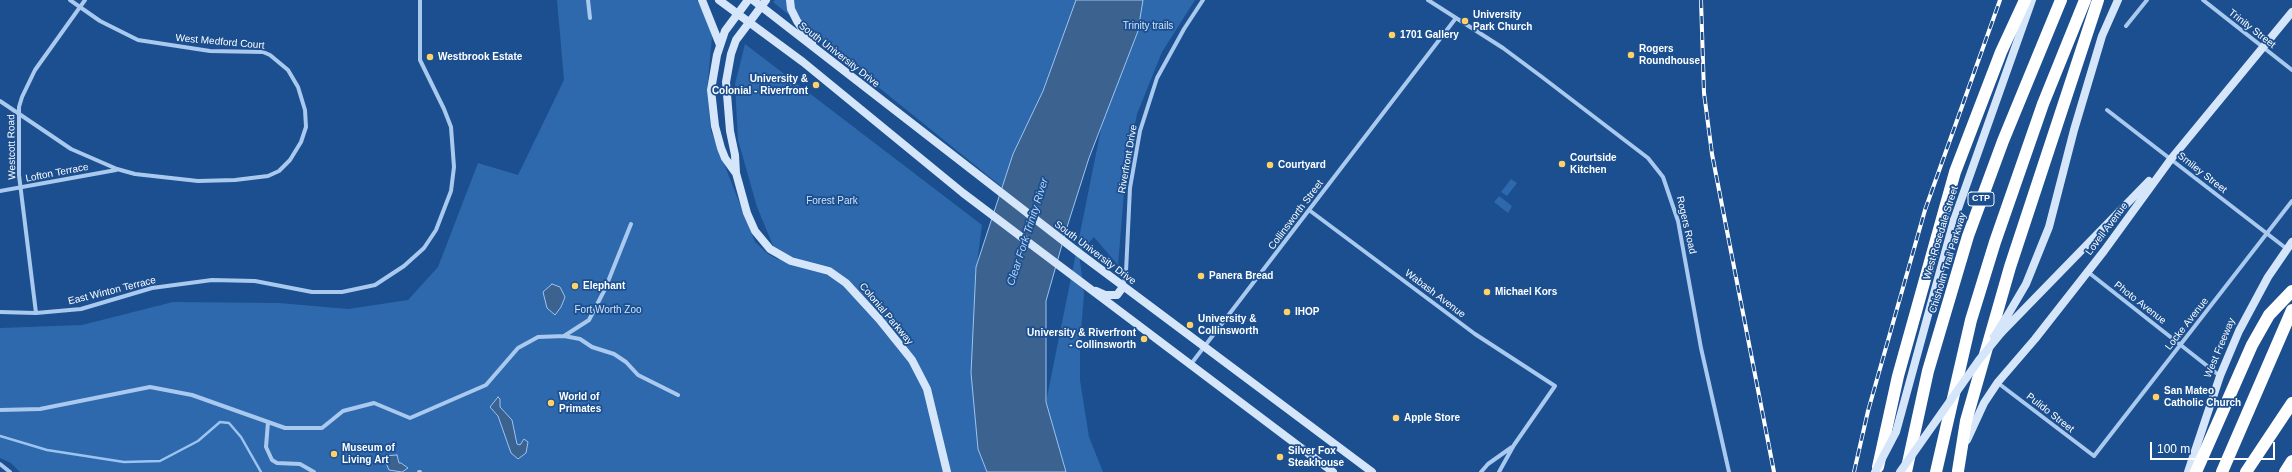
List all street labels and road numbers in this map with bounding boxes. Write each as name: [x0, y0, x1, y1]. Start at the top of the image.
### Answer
street label: Trinity Street: [2226, 7, 2278, 51]
street label: South University Drive: [796, 20, 882, 90]
street label: West Medford Court: [175, 32, 265, 52]
street label: Westcott Road: [5, 114, 19, 180]
street label: Riverfront Drive: [1116, 124, 1140, 194]
street label: Smiley Street: [2175, 150, 2229, 196]
street label: Lofton Terrace: [24, 161, 90, 185]
street label: Collinsworth Street: [1266, 178, 1326, 252]
street label: West Rosedale Street: [1921, 185, 1961, 281]
road number: CTP: [1968, 192, 1994, 206]
street label: Rogers Road: [1674, 195, 1698, 255]
street label: Lovell Avenue: [2083, 200, 2131, 258]
street label: Chisholm Trail Parkway: [1927, 211, 1969, 315]
street label: South University Drive: [1052, 218, 1138, 288]
street label: Wabash Avenue: [1402, 267, 1468, 321]
street label: East Winton Terrace: [67, 274, 157, 308]
street label: Photo Avenue: [2112, 279, 2168, 327]
street label: Colonial Parkway: [857, 281, 915, 347]
street label: Locke Avenue: [2163, 295, 2211, 353]
street label: West Freeway: [2202, 316, 2238, 380]
street label: Pulido Street: [2024, 391, 2076, 435]

